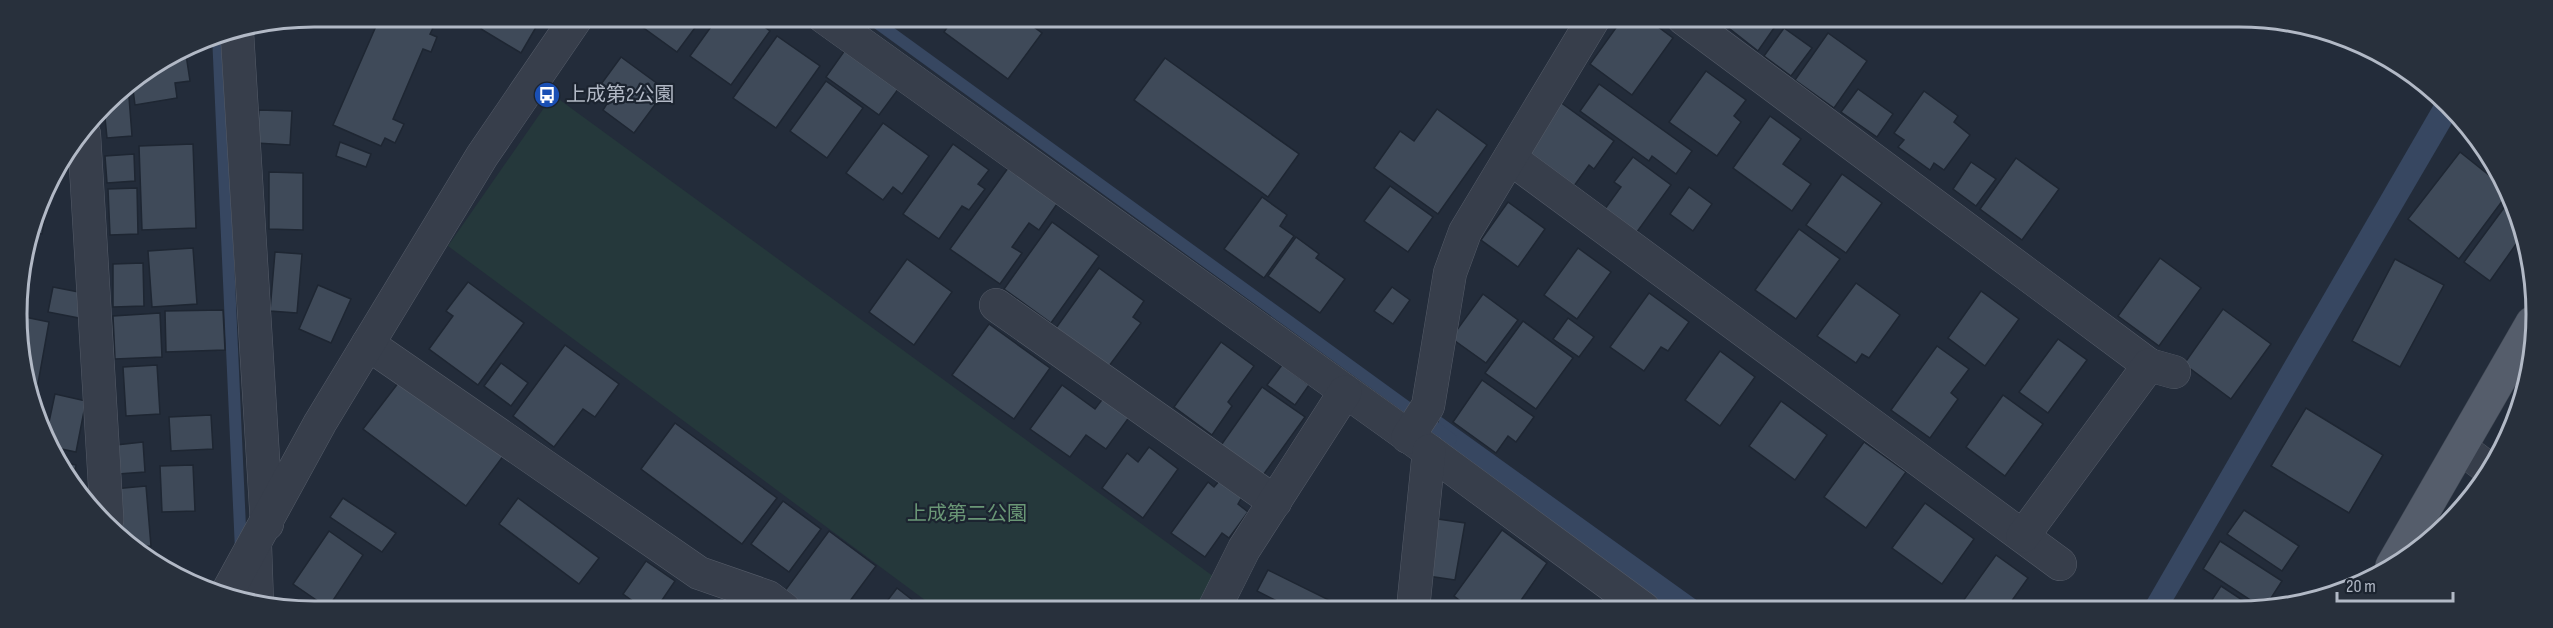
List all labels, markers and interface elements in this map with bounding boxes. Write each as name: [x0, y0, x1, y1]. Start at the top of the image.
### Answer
bus stop icon: 上成第2公園: [532, 80, 562, 110]
place label: 上成第2公園: [566, 83, 674, 107]
park label: 上成第二公園: [907, 502, 1027, 526]
scale bar: [2337, 565, 2452, 603]
text: 20 m: [2346, 576, 2376, 597]

